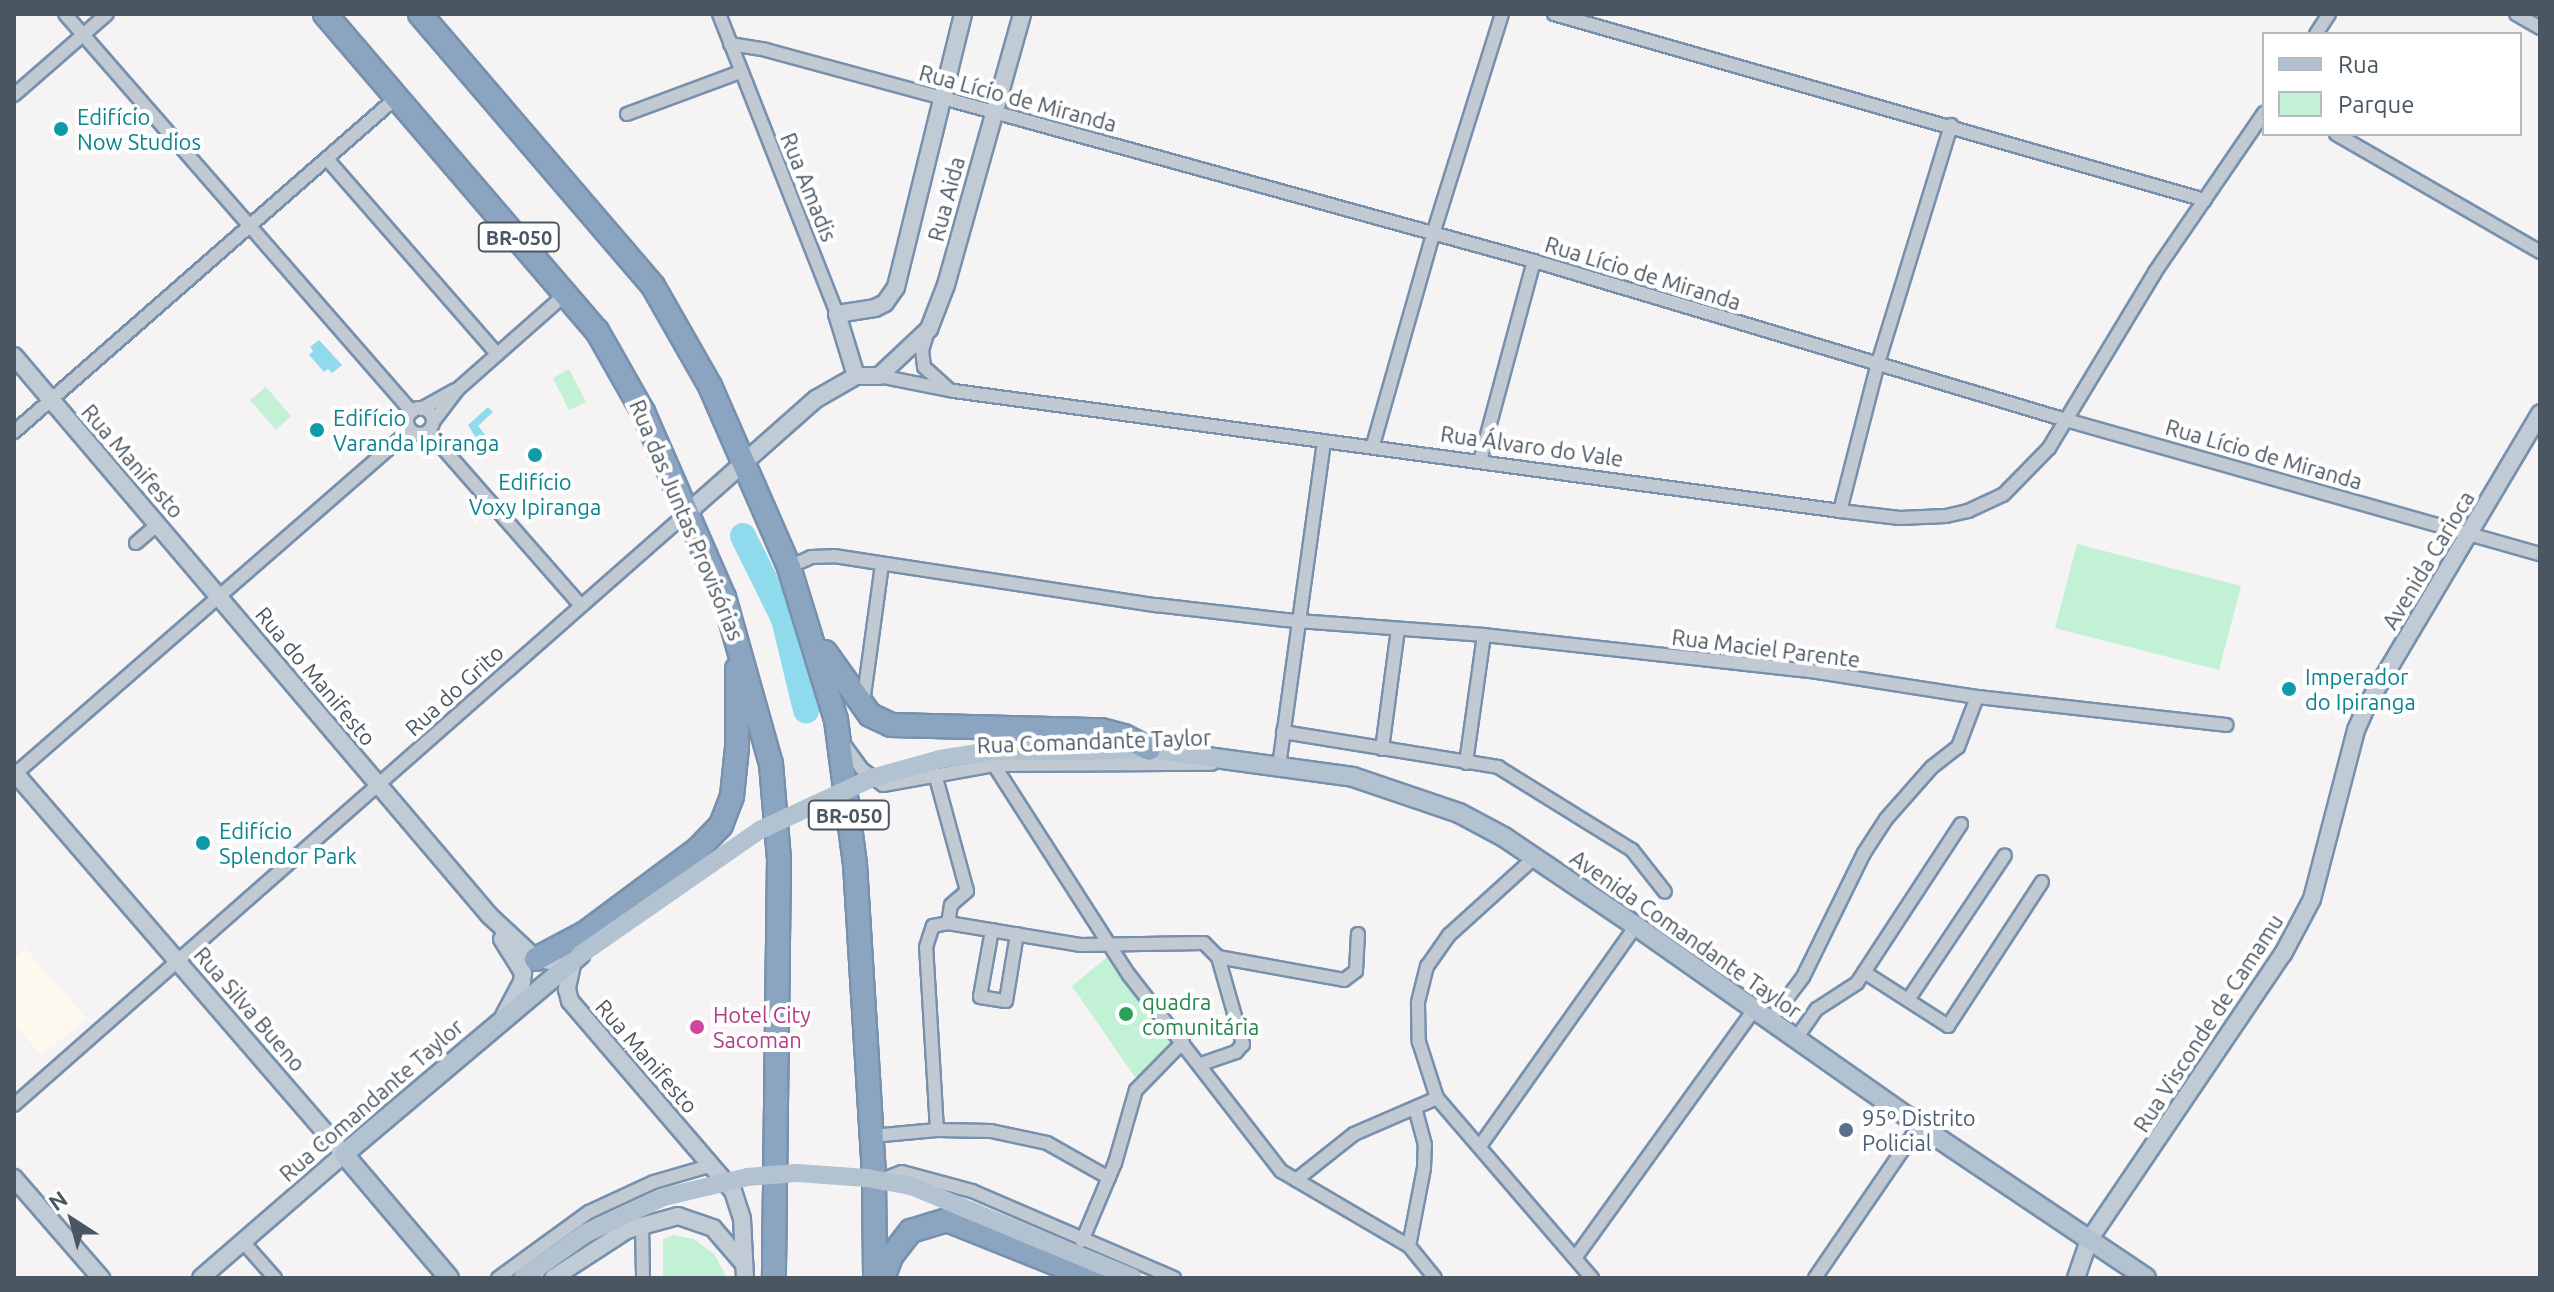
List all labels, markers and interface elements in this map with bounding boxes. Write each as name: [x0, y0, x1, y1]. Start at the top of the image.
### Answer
legend: [2262, 32, 2522, 136]
text: Rua: [2338, 51, 2379, 78]
street label: Rua Lício de Miranda: [916, 59, 1120, 137]
text: Parque: [2338, 91, 2415, 118]
place label: Edifício Now Studios: [77, 103, 201, 154]
marker: Edifício Now Studios: [52, 120, 70, 138]
street label: Rua Amadis: [775, 129, 843, 245]
street label: Rua Aida: [922, 154, 970, 244]
road number: BR-050: [477, 221, 561, 253]
street label: Rua Lício de Miranda: [1542, 231, 1744, 315]
street label: Rua das Juntas Provisórias: [624, 396, 750, 644]
street label: Rua Manifesto: [76, 399, 190, 523]
place label: Edifício Varanda Ipiranga: [333, 404, 499, 456]
street label: Rua Lício de Miranda: [2163, 413, 2365, 495]
street label: Rua Álvaro do Vale: [1439, 420, 1625, 472]
marker: Edifício Varanda Ipiranga: [308, 421, 326, 439]
marker: Edifício Voxy Ipiranga: [526, 446, 544, 464]
place label: Edifício Voxy Ipiranga: [469, 468, 601, 520]
street label: Avenida Carioca: [2376, 486, 2480, 634]
street label: Rua do Manifesto: [250, 601, 382, 751]
street label: Rua Maciel Parente: [1670, 623, 1862, 673]
street label: Rua do Grito: [399, 639, 509, 741]
place label: Imperador do Ipiranga: [2305, 663, 2416, 714]
marker: Imperador do Ipiranga: [2280, 680, 2298, 698]
street label: Rua Comandante Taylor: [976, 724, 1212, 758]
road number: BR-050: [807, 799, 891, 831]
place label: Edifício Splendor Park: [219, 817, 357, 868]
marker: Edifício Splendor Park: [194, 834, 212, 852]
street label: Avenida Comandante Taylor: [1565, 844, 1807, 1024]
street label: Rua Visconde de Camamu: [2128, 909, 2288, 1137]
street label: Rua Silva Bueno: [189, 941, 311, 1077]
place label: quadra comunitária: [1142, 988, 1259, 1040]
street label: Rua Manifesto: [590, 994, 704, 1118]
place label: Hotel City Sacoman: [713, 1001, 811, 1052]
marker: quadra comunitária: [1117, 1005, 1135, 1023]
street label: Rua Comandante Taylor: [274, 1013, 468, 1187]
marker: Hotel City Sacoman: [688, 1018, 706, 1036]
place label: 95º Distrito Policial: [1862, 1104, 1976, 1156]
marker: 95º Distrito Policial: [1837, 1121, 1855, 1139]
north arrow: [32, 1180, 112, 1260]
text: N: [44, 1185, 72, 1215]

